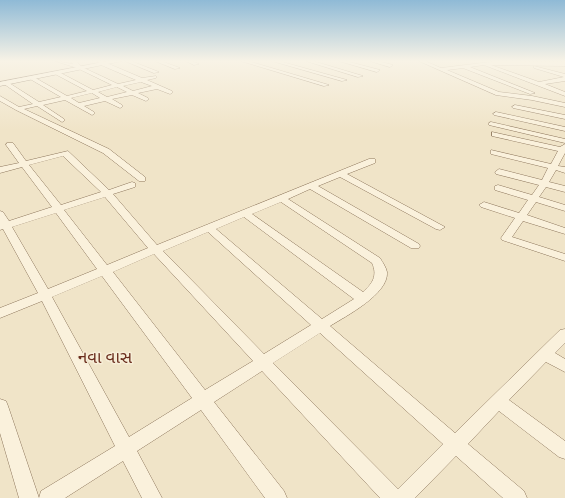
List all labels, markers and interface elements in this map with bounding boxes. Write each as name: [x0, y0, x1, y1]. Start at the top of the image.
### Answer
district label: નવા વાસ: [78, 345, 132, 369]

